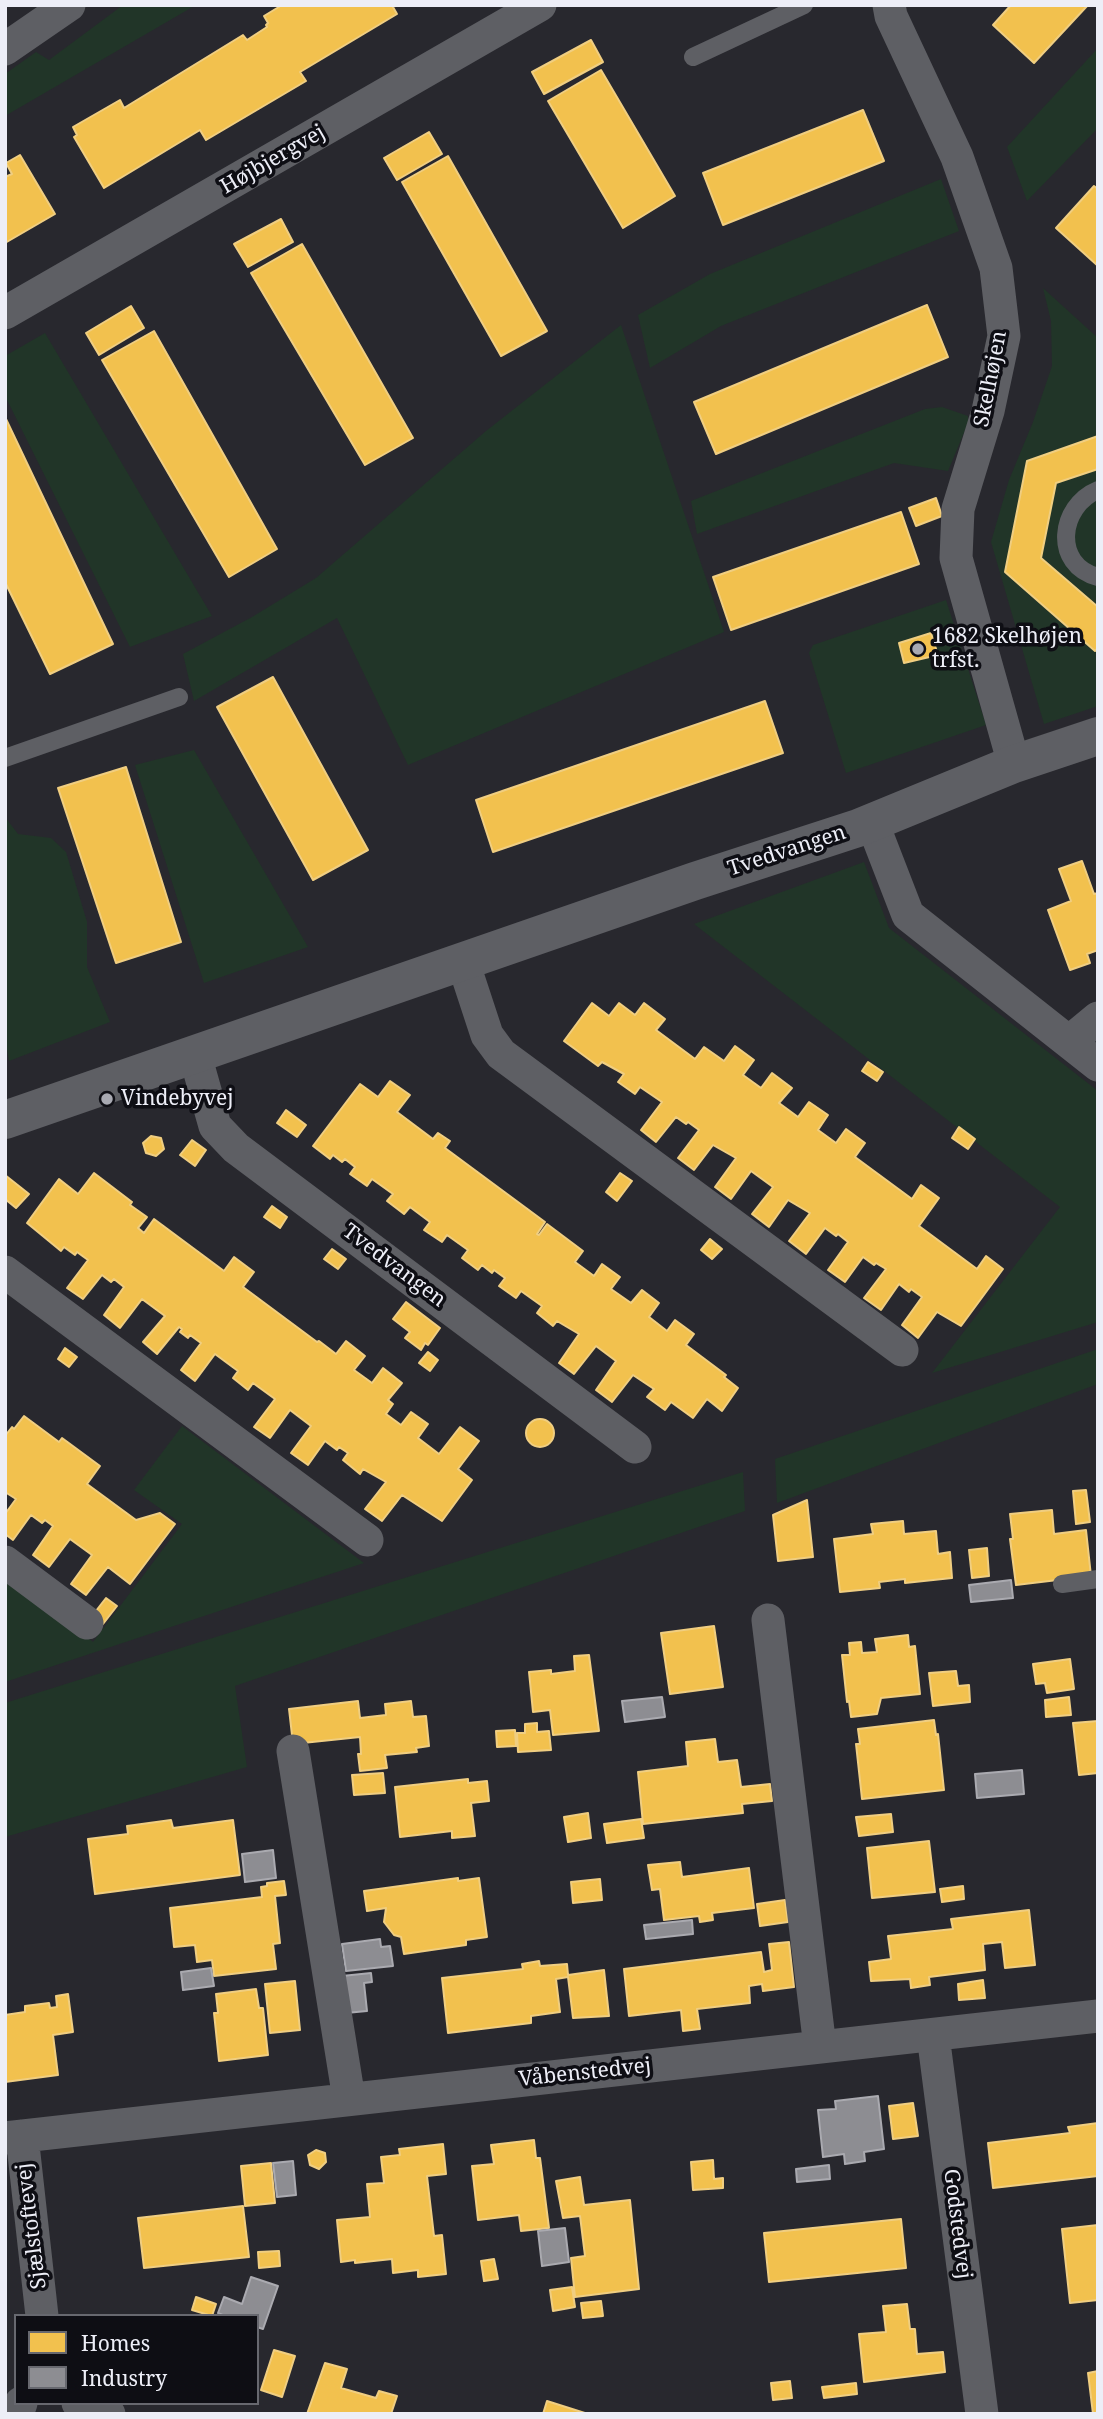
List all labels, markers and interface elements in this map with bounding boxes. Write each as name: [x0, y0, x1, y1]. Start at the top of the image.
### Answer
street label: Højbjergvej: [216, 120, 330, 200]
street label: Skelhøjen: [969, 329, 1013, 429]
place label: 1682 Skelhøjen trfst.: [932, 624, 1082, 674]
marker: 1682 Skelhøjen trfst.: [910, 641, 926, 657]
street label: Tvedvangen: [725, 820, 849, 882]
place label: Vindebyvej: [121, 1086, 234, 1112]
marker: Vindebyvej: [99, 1091, 115, 1107]
street label: Tvedvangen: [337, 1219, 451, 1313]
street label: Våbenstedvej: [517, 2054, 653, 2092]
street label: Sjælstoftevej: [12, 2161, 52, 2291]
street label: Godstedvej: [938, 2168, 976, 2280]
legend: [14, 2314, 259, 2405]
text: Homes: [81, 2329, 150, 2357]
text: Industry: [81, 2364, 167, 2392]

